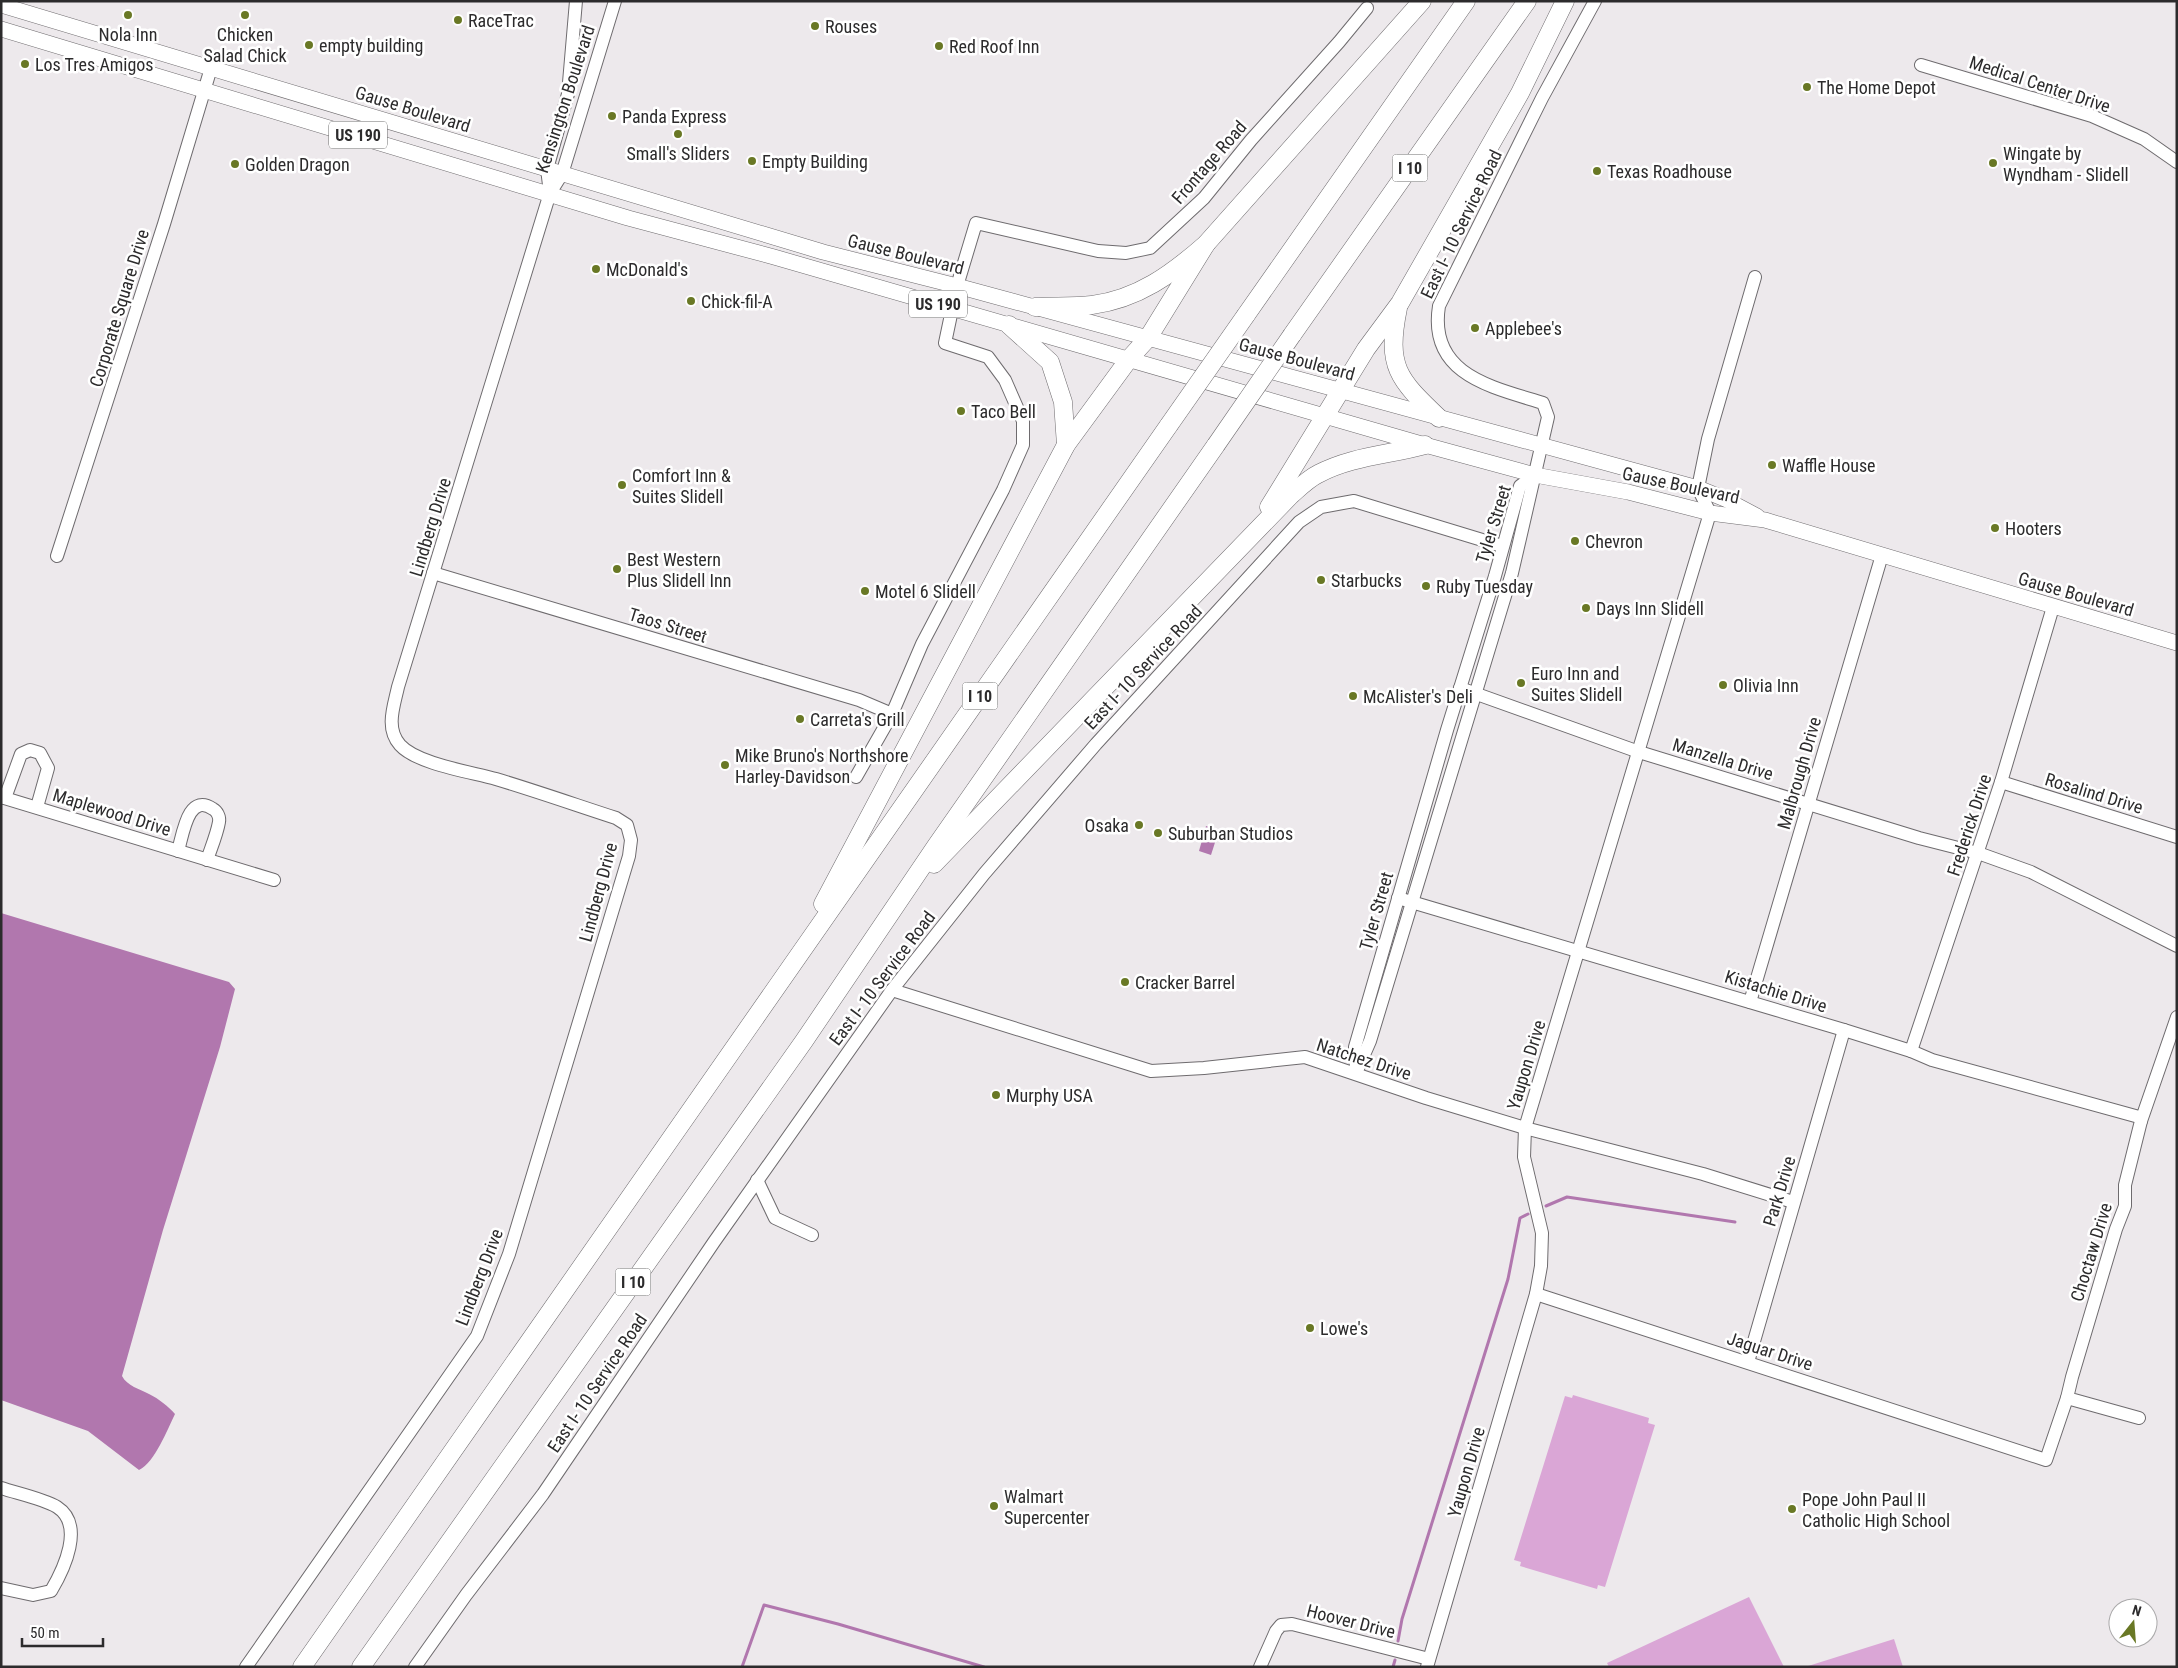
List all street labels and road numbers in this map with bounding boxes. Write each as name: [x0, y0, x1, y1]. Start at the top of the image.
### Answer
street label: Kensington Boulevard: [531, 22, 599, 176]
street label: Medical Center Drive: [1967, 51, 2113, 117]
street label: Gause Boulevard: [353, 82, 473, 136]
street label: Frontage Road: [1167, 116, 1251, 208]
road number: US 190: [329, 122, 387, 148]
street label: East I- 10 Service Road: [1416, 146, 1506, 302]
road number: I 10: [1392, 154, 1428, 182]
street label: Corporate Square Drive: [85, 227, 153, 389]
street label: Gause Boulevard: [846, 229, 966, 279]
road number: US 190: [909, 290, 967, 318]
street label: Gause Boulevard: [1237, 333, 1357, 385]
street label: Gause Boulevard: [1621, 462, 1741, 508]
street label: Lindberg Drive: [405, 475, 455, 579]
street label: Tyler Street: [1471, 482, 1515, 566]
street label: Gause Boulevard: [2016, 567, 2136, 621]
street label: East I- 10 Service Road: [1080, 600, 1206, 734]
street label: Taos Street: [626, 603, 710, 647]
road number: I 10: [962, 682, 998, 709]
street label: Malbrough Drive: [1773, 714, 1825, 832]
street label: Manzella Drive: [1670, 734, 1776, 784]
street label: Rosalind Drive: [2042, 768, 2146, 818]
street label: Frederick Drive: [1943, 772, 1995, 878]
street label: Maplewood Drive: [50, 784, 174, 840]
street label: Lindberg Drive: [575, 840, 621, 944]
street label: Tyler Street: [1355, 869, 1397, 953]
street label: East I- 10 Service Road: [825, 907, 939, 1049]
street label: Kistachie Drive: [1722, 966, 1830, 1016]
street label: Yaupon Drive: [1502, 1018, 1550, 1112]
street label: Natchez Drive: [1314, 1034, 1414, 1084]
street label: Park Drive: [1758, 1153, 1800, 1229]
street label: Choctaw Drive: [2066, 1200, 2116, 1304]
street label: Lindberg Drive: [451, 1226, 507, 1328]
road number: I 10: [616, 1268, 650, 1295]
street label: East I- 10 Service Road: [543, 1310, 651, 1456]
street label: Jaguar Drive: [1724, 1327, 1816, 1375]
street label: Yaupon Drive: [1443, 1424, 1489, 1520]
street label: Hoover Drive: [1304, 1600, 1398, 1642]

